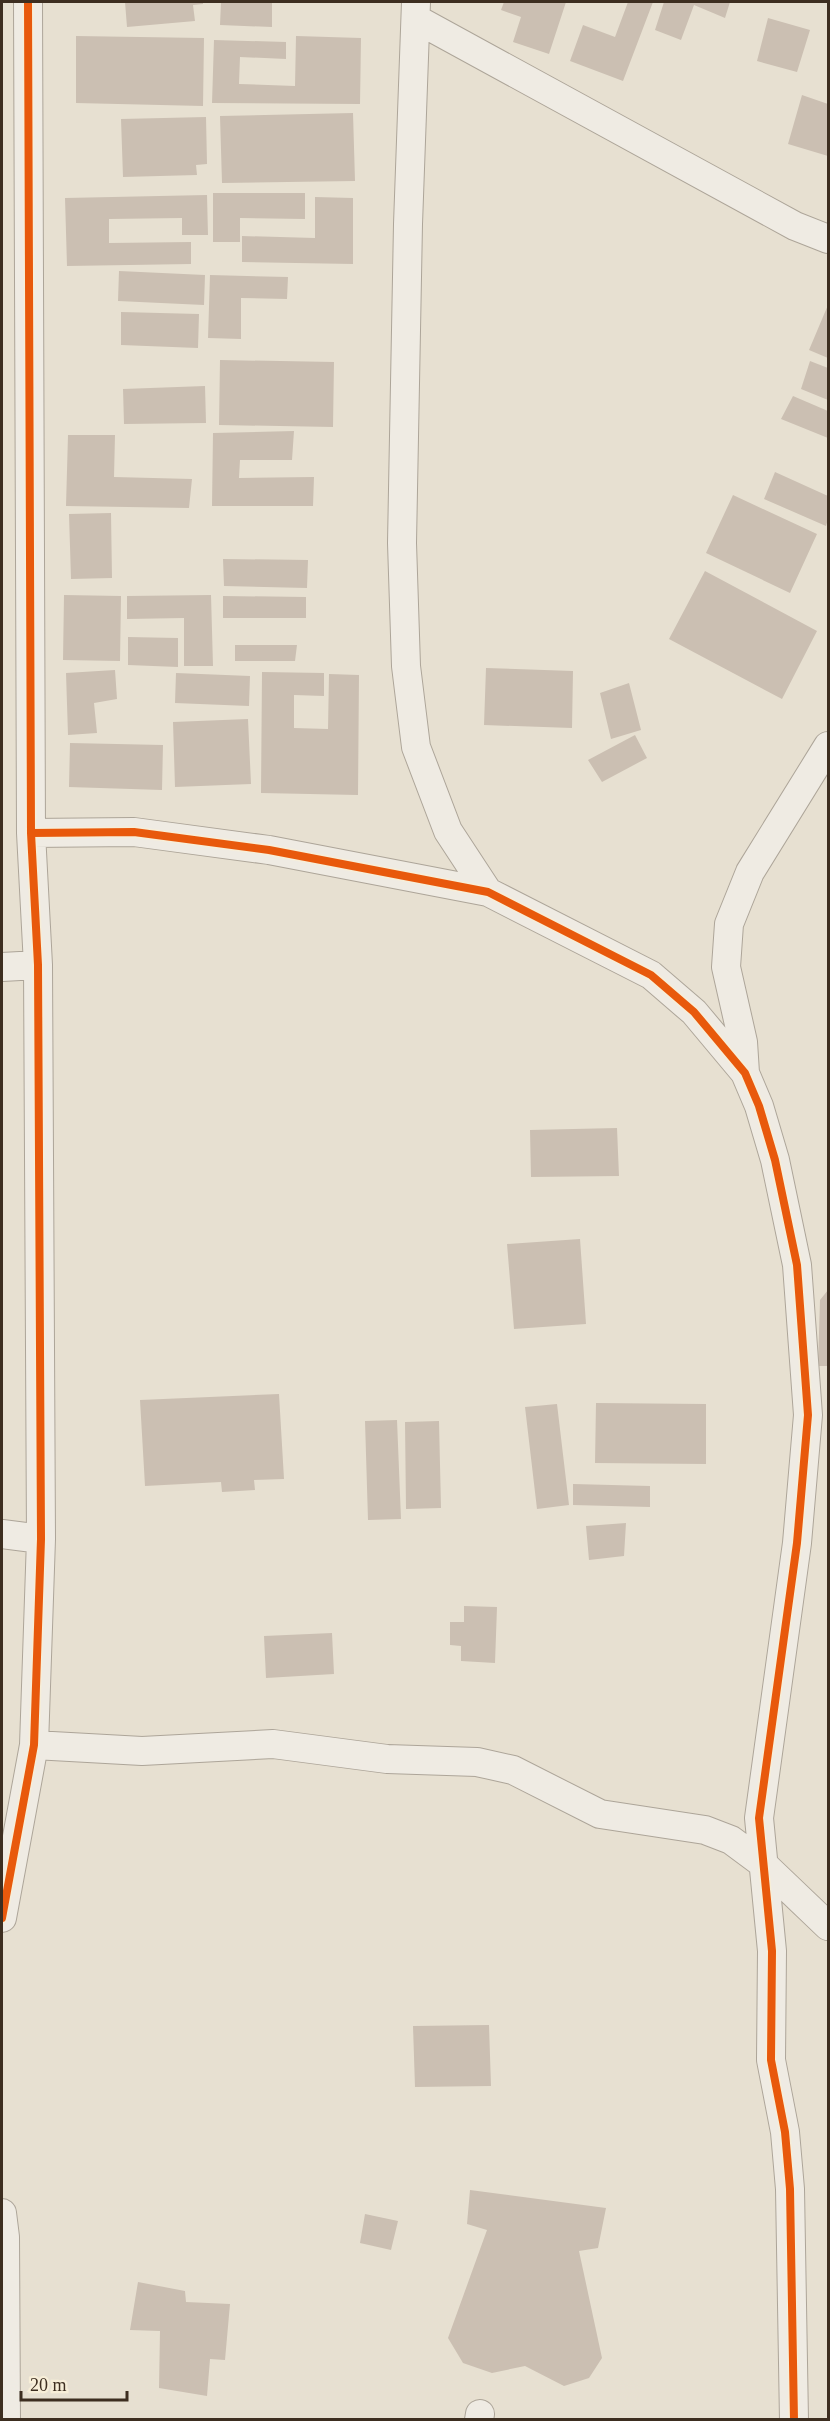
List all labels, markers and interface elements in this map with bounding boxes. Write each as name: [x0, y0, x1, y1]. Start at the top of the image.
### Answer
scale bar: [21, 2364, 128, 2402]
text: 20 m: [30, 2375, 67, 2395]

